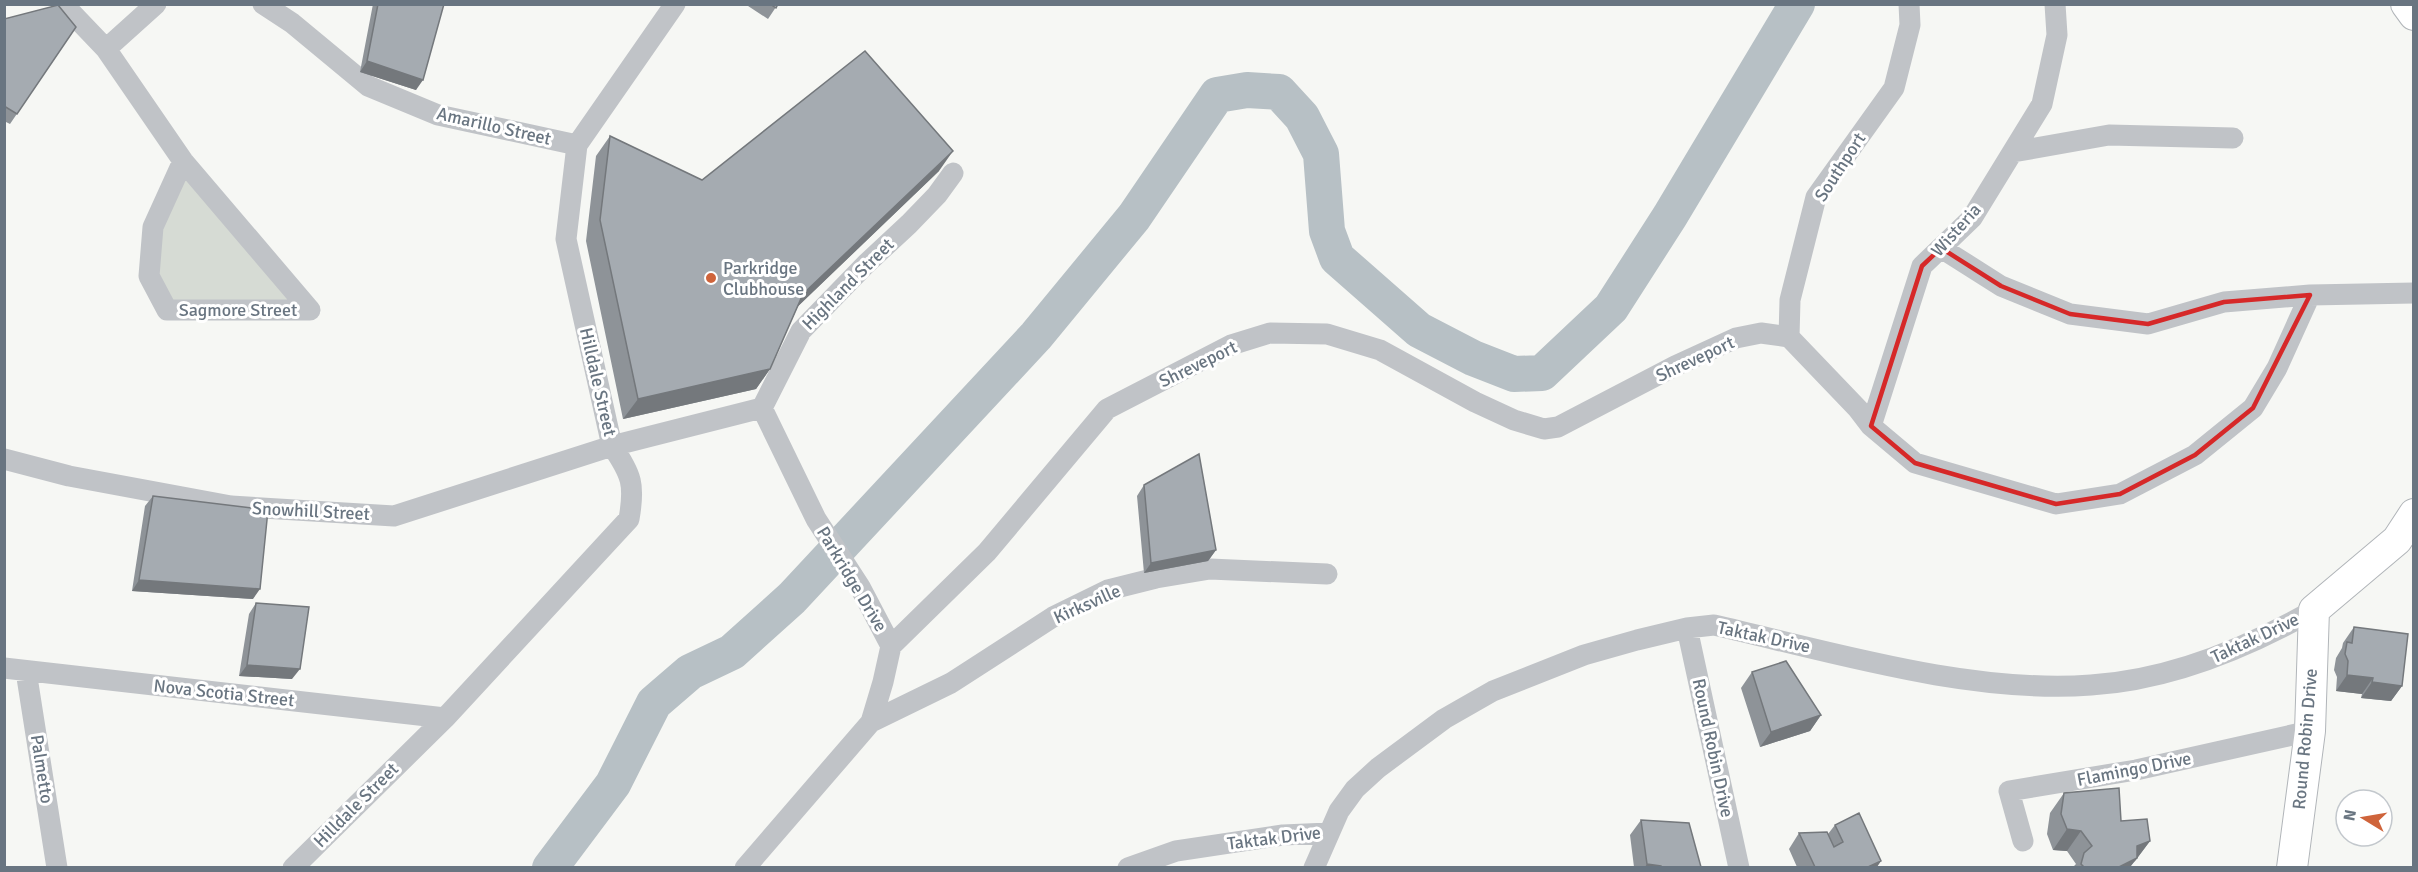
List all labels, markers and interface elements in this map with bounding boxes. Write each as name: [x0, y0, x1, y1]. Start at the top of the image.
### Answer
street label: Amarillo Street: [435, 102, 553, 150]
street label: Southport: [1810, 129, 1870, 205]
street label: Wisteria: [1926, 199, 1986, 261]
street label: Highland Street: [797, 233, 899, 335]
place label: Parkridge Clubhouse: [723, 257, 804, 300]
marker: Parkridge Clubhouse: [704, 271, 718, 285]
street label: Sagmore Street: [179, 299, 297, 321]
street label: Hilldale Street: [575, 325, 621, 439]
street label: Shreveport: [1652, 331, 1738, 387]
street label: Shreveport: [1155, 336, 1241, 392]
street label: Snowhill Street: [252, 497, 370, 525]
street label: Parkridge Drive: [812, 522, 892, 636]
street label: Kirksville: [1050, 579, 1124, 629]
street label: Taktak Drive: [2208, 608, 2302, 668]
street label: Taktak Drive: [1716, 616, 1812, 658]
street label: Round Robin Drive: [2288, 668, 2322, 810]
street label: Nova Scotia Street: [152, 675, 296, 711]
street label: Round Robin Drive: [1688, 677, 1738, 819]
street label: Palmetto: [26, 733, 58, 805]
street label: Flamingo Drive: [2075, 747, 2193, 791]
street label: Hilldale Street: [309, 758, 403, 852]
north arrow: [2334, 788, 2394, 848]
text: N: [2339, 808, 2361, 823]
street label: Taktak Drive: [1226, 821, 1322, 855]

